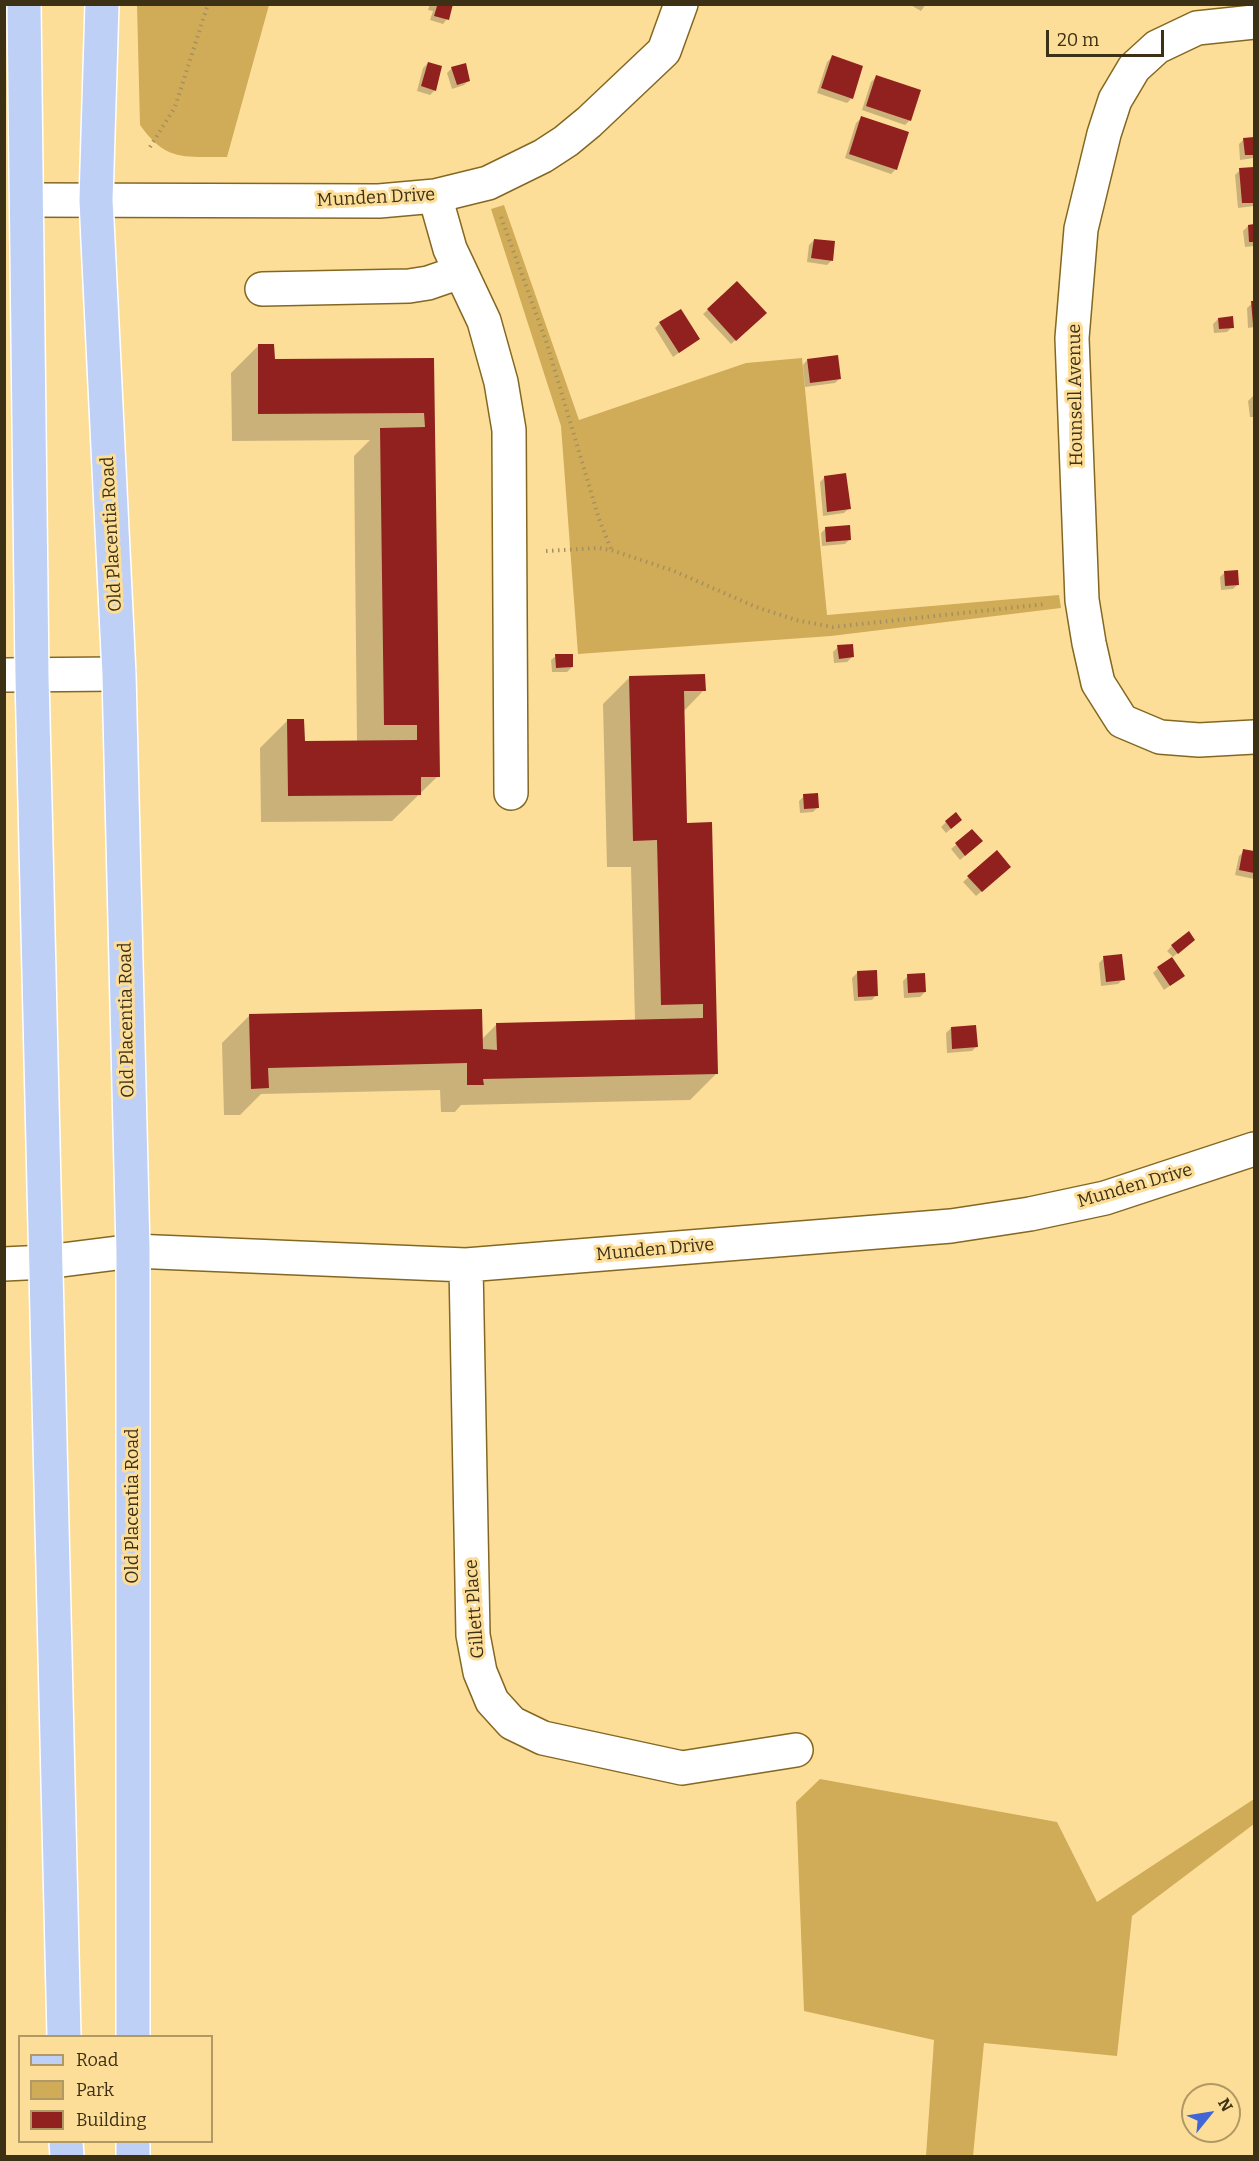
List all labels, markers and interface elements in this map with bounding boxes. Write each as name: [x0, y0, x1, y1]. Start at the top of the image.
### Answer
scale bar: [1049, 18, 1168, 56]
text: 20 m: [1057, 29, 1099, 51]
street label: Munden Drive: [316, 184, 436, 212]
street label: Hounsell Avenue: [1064, 324, 1088, 466]
street label: Old Placentia Road: [97, 456, 127, 612]
street label: Old Placentia Road: [115, 942, 139, 1098]
street label: Munden Drive: [1075, 1159, 1195, 1213]
street label: Munden Drive: [595, 1234, 715, 1266]
street label: Old Placentia Road: [122, 1428, 144, 1584]
street label: Gillett Place: [461, 1559, 489, 1659]
legend: [18, 2035, 213, 2143]
text: Road: [76, 2049, 118, 2071]
text: Park: [76, 2079, 114, 2101]
north arrow: [1181, 2083, 1241, 2143]
text: N: [1214, 2095, 1237, 2115]
text: Building: [76, 2109, 147, 2131]

